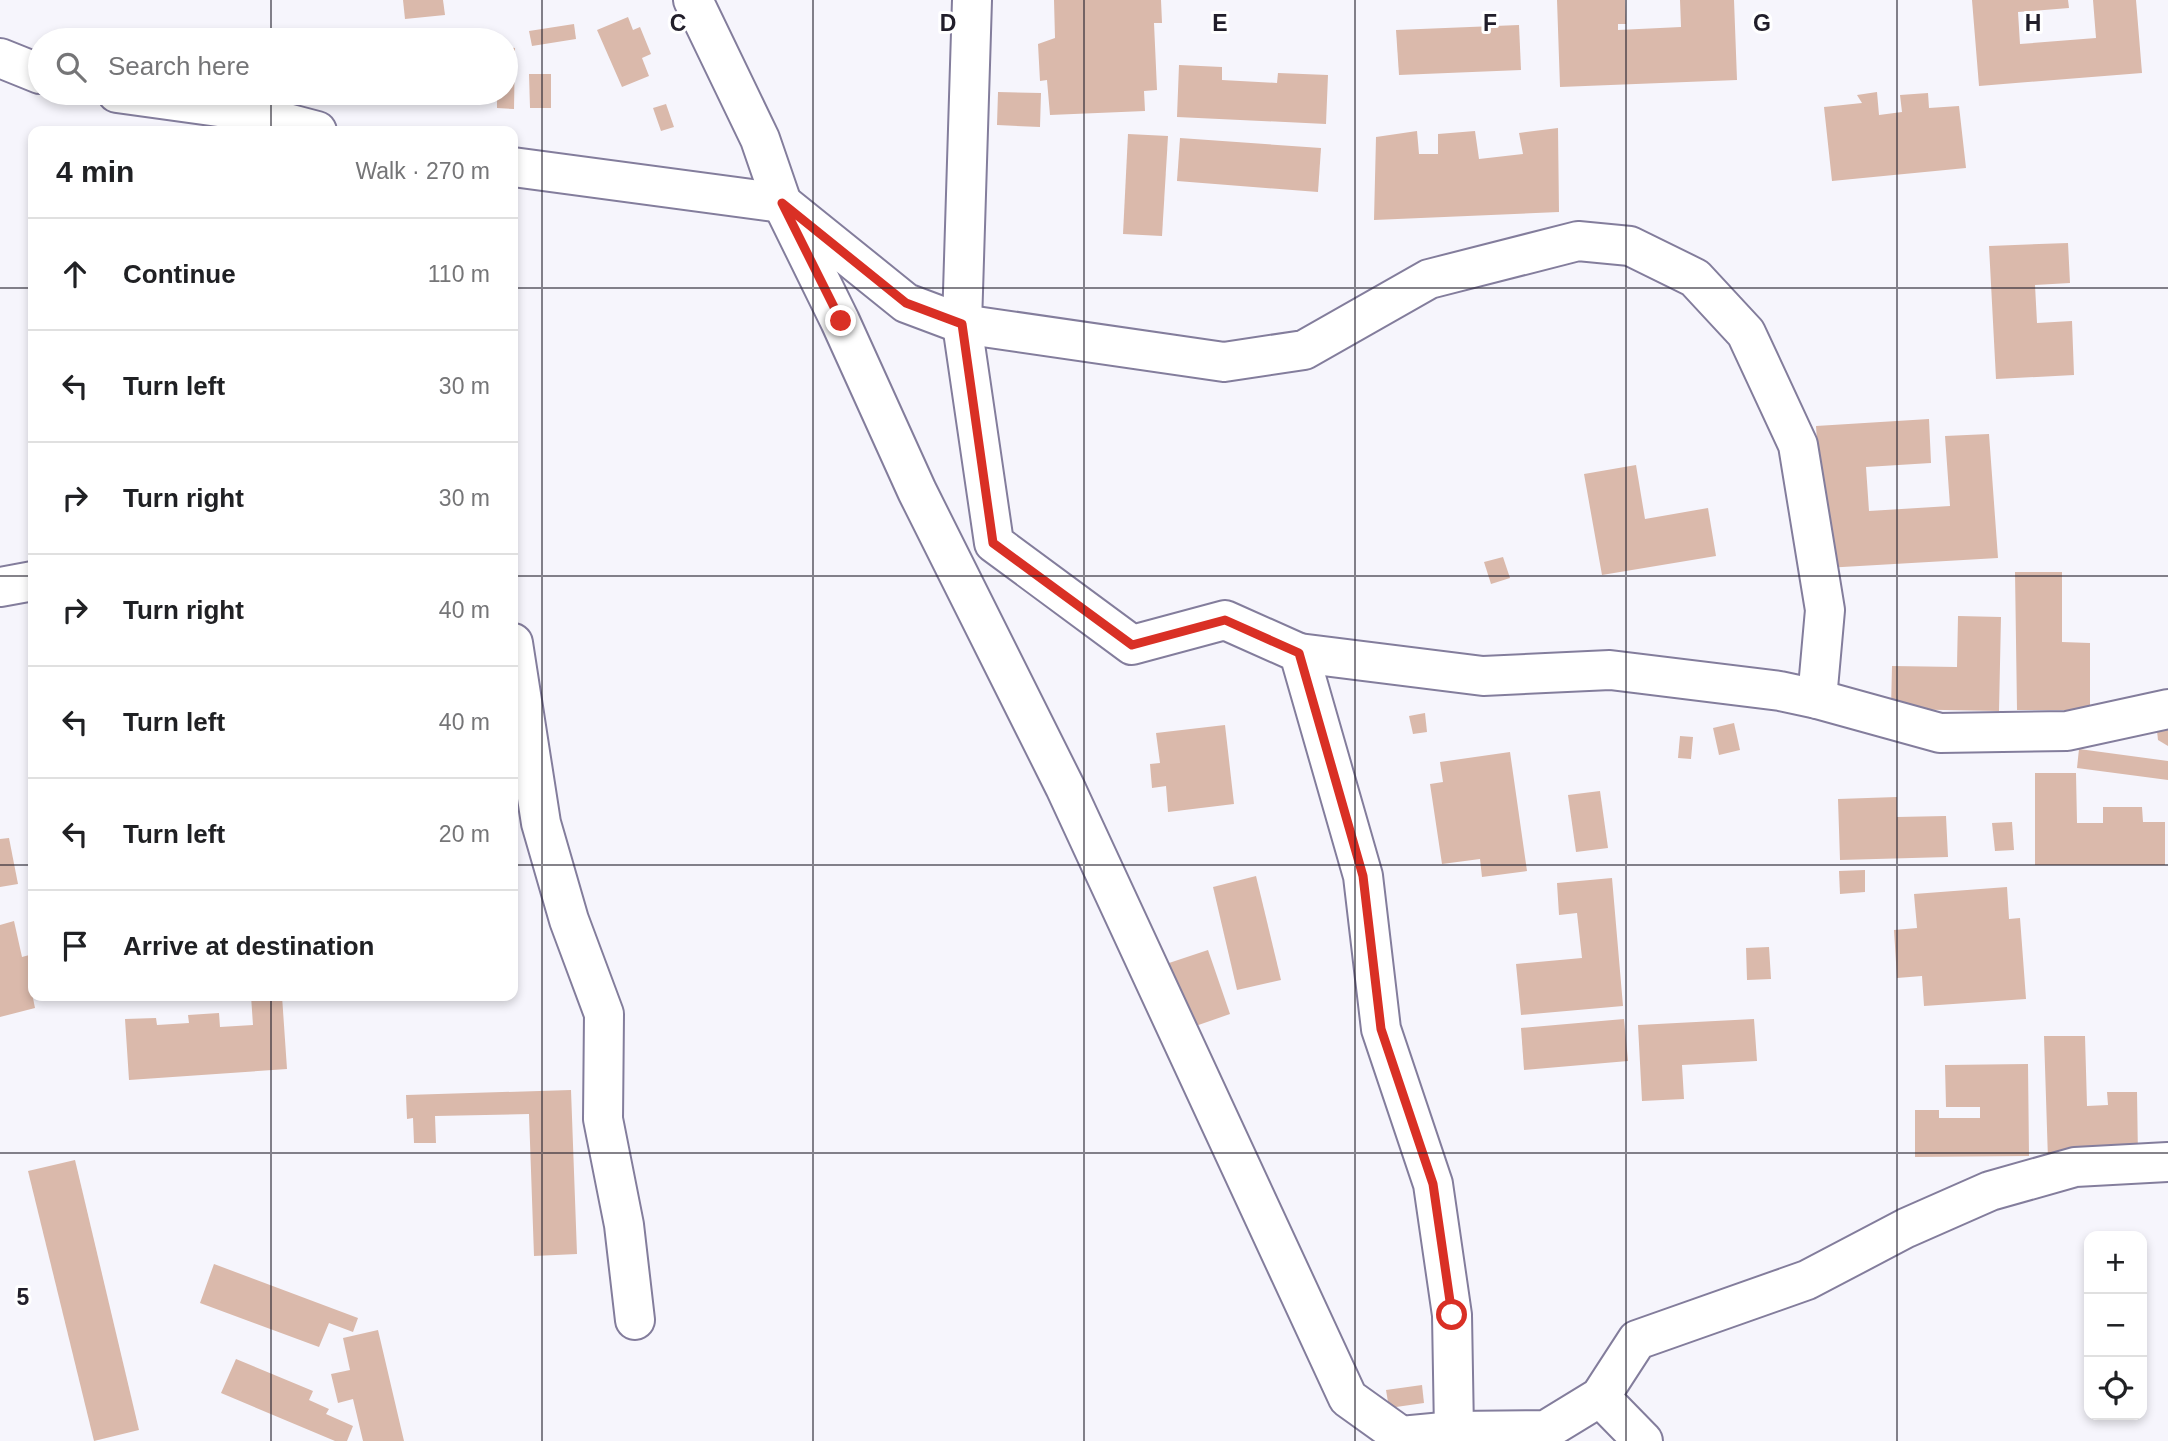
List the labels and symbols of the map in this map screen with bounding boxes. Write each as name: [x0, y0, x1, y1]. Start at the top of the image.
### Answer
text: C: [670, 10, 686, 36]
text: D: [940, 10, 956, 36]
text: E: [1212, 10, 1228, 36]
text: F: [1483, 10, 1497, 36]
text: G: [1753, 10, 1771, 36]
text: H: [2025, 10, 2041, 36]
route end: [825, 305, 856, 336]
text: 5: [17, 1284, 30, 1310]
route start: [1436, 1299, 1467, 1330]

